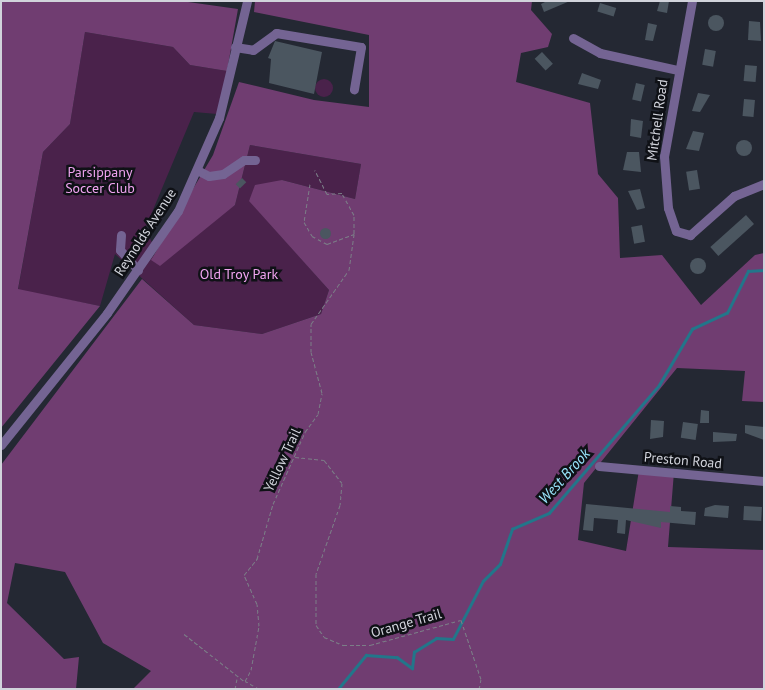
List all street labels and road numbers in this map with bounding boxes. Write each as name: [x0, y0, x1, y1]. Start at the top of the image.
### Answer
street label: Mitchell Road: [643, 78, 671, 162]
street label: Reynolds Avenue: [110, 185, 180, 279]
street label: Yellow Trail: [260, 425, 304, 495]
street label: Preston Road: [643, 448, 723, 472]
street label: Orange Trail: [369, 605, 443, 641]

